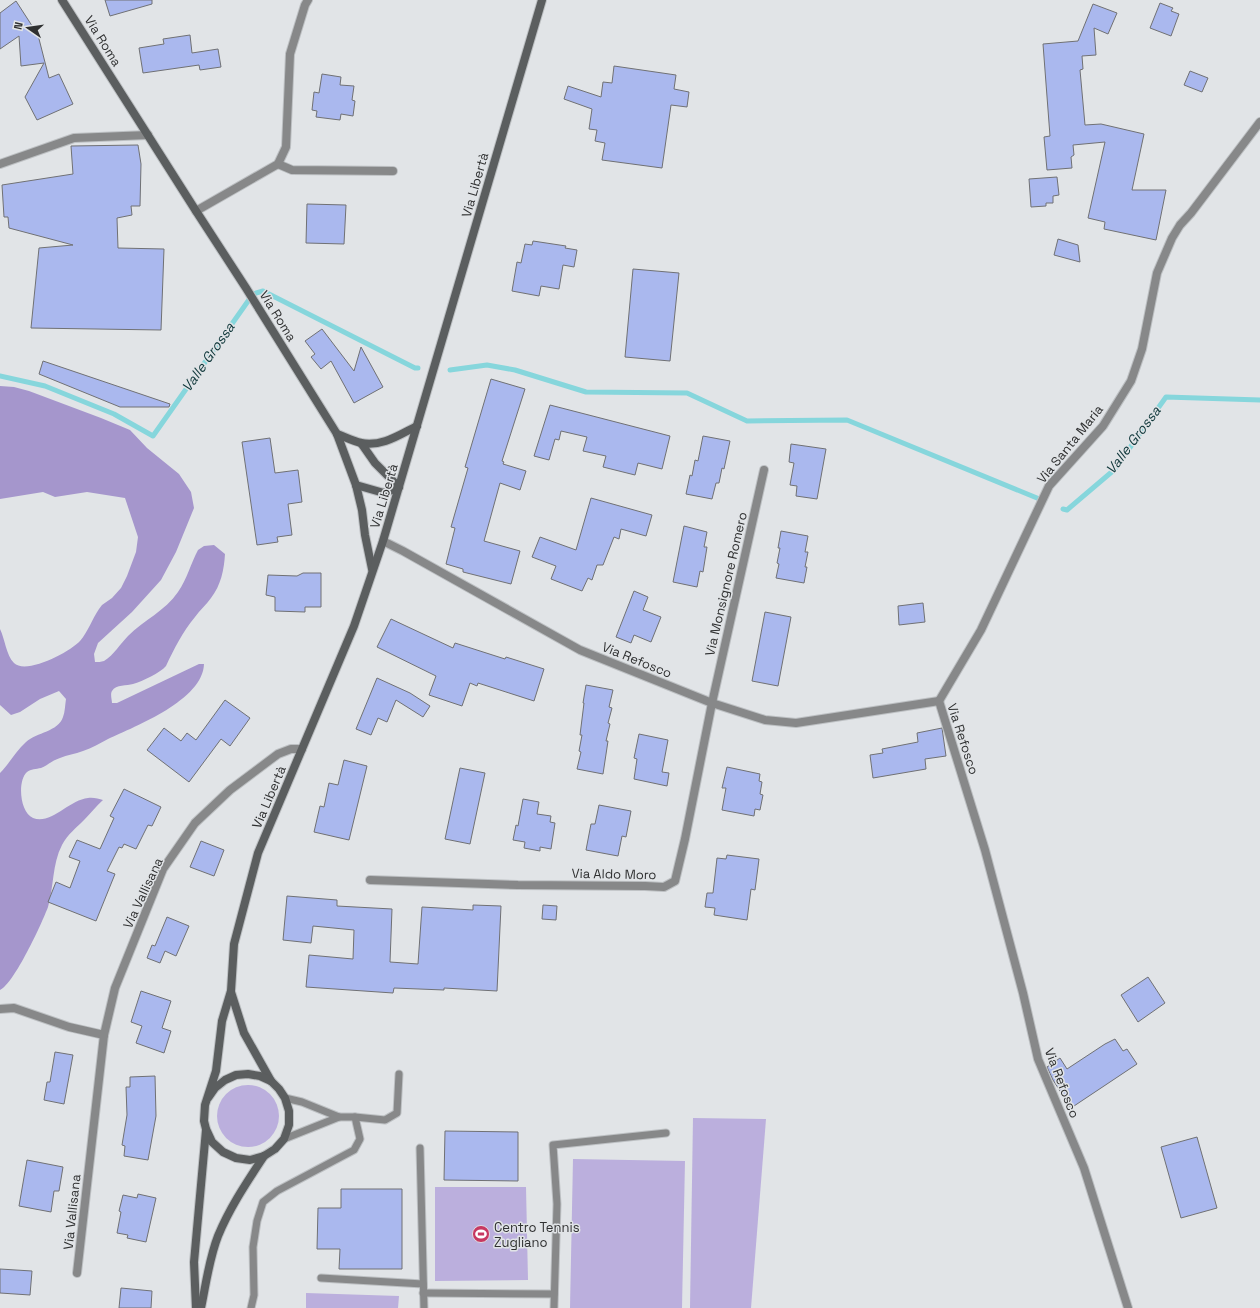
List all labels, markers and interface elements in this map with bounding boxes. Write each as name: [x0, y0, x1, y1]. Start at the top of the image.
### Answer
north arrow: [8, 8, 48, 48]
street label: Via Roma: [81, 12, 126, 70]
text: N: [11, 21, 26, 31]
street label: Via Libertà: [458, 150, 493, 219]
street label: Via Roma: [256, 287, 301, 345]
water label: Valle Grossa: [178, 318, 239, 395]
street label: Via Santa Maria: [1033, 401, 1107, 487]
water label: Valle Grossa: [1102, 402, 1165, 478]
street label: Via Libertà: [366, 461, 402, 530]
street label: Via Monsignore Romero: [701, 510, 751, 658]
street label: Via Refosco: [600, 638, 674, 682]
street label: Via Refosco: [944, 701, 982, 777]
street label: Via Libertà: [248, 762, 290, 831]
street label: Via Vallisana: [119, 854, 167, 931]
street label: Via Aldo Moro: [571, 865, 657, 883]
street label: Via Refosco: [1041, 1045, 1083, 1121]
street label: Via Vallisana: [60, 1173, 84, 1251]
place label: Centro Tennis Zugliano: [494, 1219, 580, 1251]
sports icon: Centro Tennis Zugliano: [471, 1224, 491, 1244]

